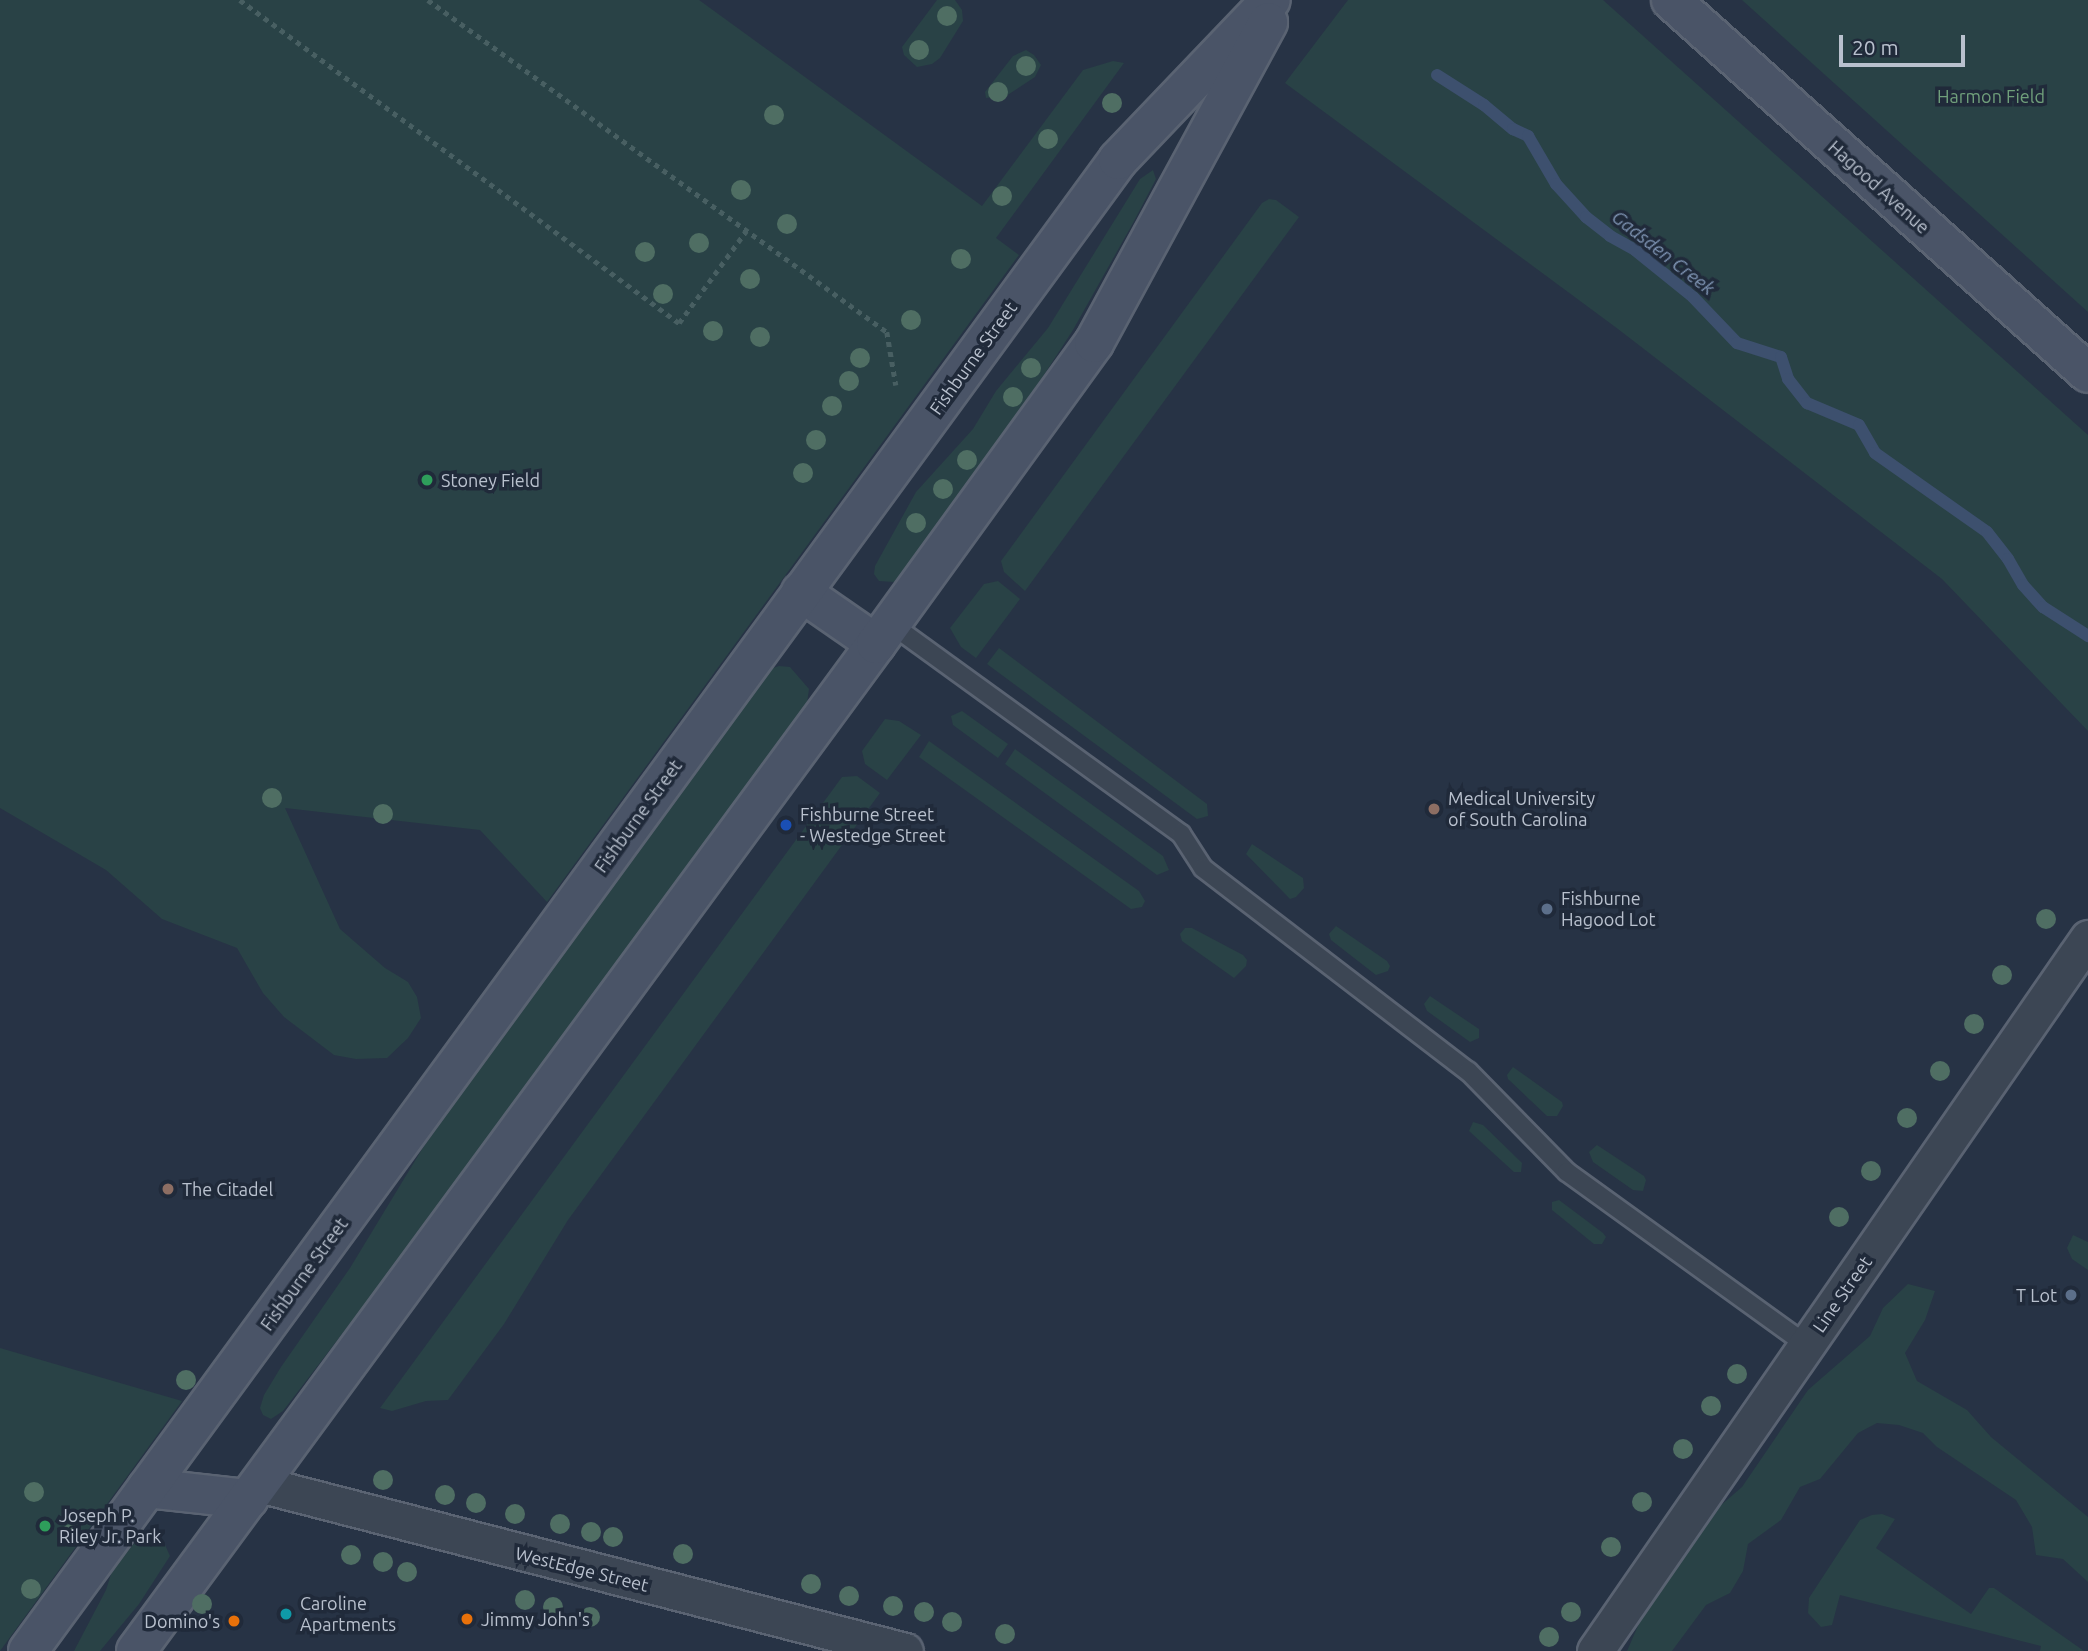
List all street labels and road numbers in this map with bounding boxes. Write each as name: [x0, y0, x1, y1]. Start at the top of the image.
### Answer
street label: Hagood Avenue: [1824, 136, 1934, 238]
street label: Fishburne Street: [925, 297, 1021, 419]
street label: Fishburne Street: [590, 755, 686, 877]
street label: Fishburne Street: [256, 1213, 352, 1335]
street label: Line Street: [1808, 1252, 1876, 1336]
street label: WestEdge Street: [513, 1542, 651, 1596]

